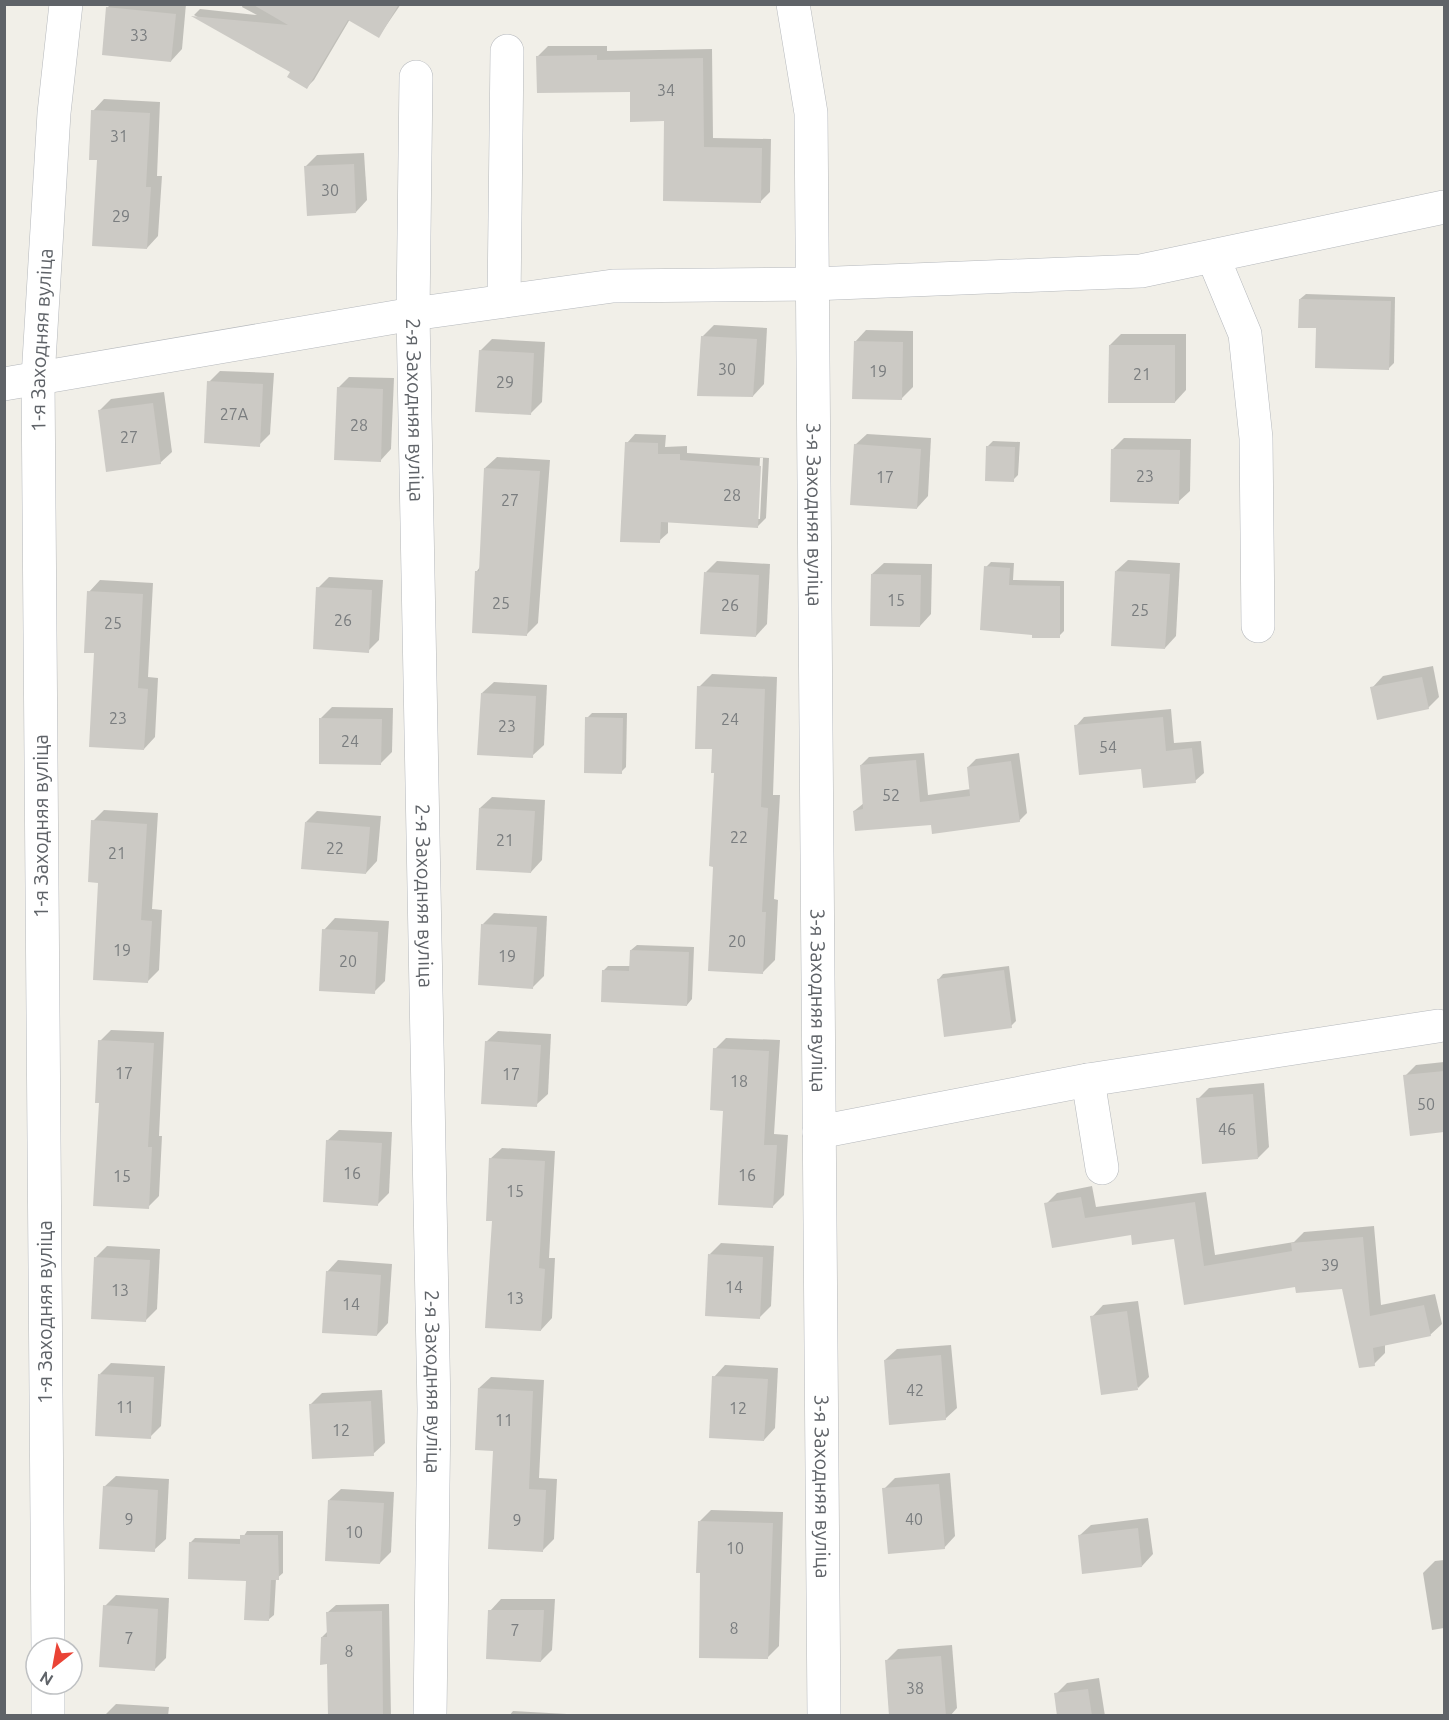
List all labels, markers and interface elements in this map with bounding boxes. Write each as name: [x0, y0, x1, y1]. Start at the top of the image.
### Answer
house number: 33: [130, 26, 148, 44]
house number: 34: [657, 81, 675, 99]
house number: 31: [110, 127, 128, 145]
house number: 30: [321, 181, 339, 199]
house number: 29: [112, 207, 130, 225]
street label: 1-я Заходняя вуліца: [26, 248, 57, 432]
street label: 2-я Заходняя вуліца: [402, 318, 429, 502]
house number: 30: [718, 360, 736, 378]
house number: 19: [869, 362, 887, 380]
house number: 21: [1133, 365, 1151, 383]
house number: 29: [496, 373, 514, 391]
house number: 27А: [220, 405, 249, 423]
house number: 28: [350, 416, 368, 434]
street label: 3-я Заходняя вуліца: [803, 422, 827, 607]
house number: 27: [120, 428, 138, 446]
house number: 23: [1136, 467, 1154, 485]
house number: 17: [876, 468, 894, 486]
house number: 28: [723, 486, 741, 504]
house number: 27: [501, 491, 519, 509]
house number: 15: [887, 591, 905, 609]
house number: 25: [492, 594, 510, 612]
house number: 26: [721, 596, 739, 614]
house number: 25: [1131, 601, 1149, 619]
house number: 26: [334, 611, 352, 629]
house number: 25: [104, 614, 122, 632]
house number: 23: [109, 709, 127, 727]
house number: 24: [721, 710, 739, 728]
house number: 23: [498, 717, 516, 735]
house number: 24: [341, 732, 359, 750]
street label: 1-я Заходняя вуліца: [29, 734, 52, 918]
house number: 54: [1099, 738, 1117, 756]
house number: 52: [882, 786, 900, 804]
street label: 2-я Заходняя вуліца: [411, 804, 438, 988]
house number: 22: [730, 828, 748, 846]
house number: 21: [496, 831, 514, 849]
house number: 22: [326, 839, 344, 857]
house number: 21: [108, 844, 126, 862]
street label: 3-я Заходняя вуліца: [806, 908, 831, 1093]
house number: 20: [728, 932, 746, 950]
house number: 19: [113, 941, 131, 959]
house number: 19: [498, 947, 516, 965]
house number: 20: [339, 952, 357, 970]
house number: 17: [115, 1064, 133, 1082]
house number: 17: [502, 1065, 520, 1083]
house number: 18: [730, 1072, 748, 1090]
house number: 50: [1417, 1095, 1435, 1113]
house number: 46: [1218, 1120, 1236, 1138]
house number: 16: [343, 1164, 361, 1182]
house number: 16: [738, 1166, 756, 1184]
house number: 15: [113, 1167, 131, 1185]
house number: 15: [506, 1182, 524, 1200]
street label: 1-я Заходняя вуліца: [33, 1220, 56, 1404]
house number: 39: [1321, 1256, 1339, 1274]
house number: 14: [725, 1278, 743, 1296]
house number: 13: [111, 1281, 129, 1299]
house number: 13: [506, 1289, 524, 1307]
street label: 2-я Заходняя вуліца: [421, 1290, 446, 1474]
house number: 14: [342, 1295, 360, 1313]
house number: 42: [906, 1381, 924, 1399]
street label: 3-я Заходняя вуліца: [810, 1394, 835, 1579]
house number: 11: [116, 1398, 134, 1416]
house number: 12: [729, 1399, 747, 1417]
house number: 11: [495, 1411, 513, 1429]
house number: 12: [332, 1421, 350, 1439]
house number: 9: [124, 1510, 134, 1528]
house number: 40: [905, 1510, 923, 1528]
house number: 9: [512, 1511, 522, 1529]
house number: 10: [345, 1523, 363, 1541]
house number: 10: [726, 1539, 744, 1557]
house number: 8: [729, 1619, 739, 1637]
house number: 7: [510, 1621, 520, 1639]
house number: 7: [124, 1629, 134, 1647]
north arrow: [24, 1636, 84, 1696]
house number: 8: [344, 1642, 354, 1660]
text: N: [37, 1668, 56, 1690]
house number: 38: [906, 1679, 924, 1697]

